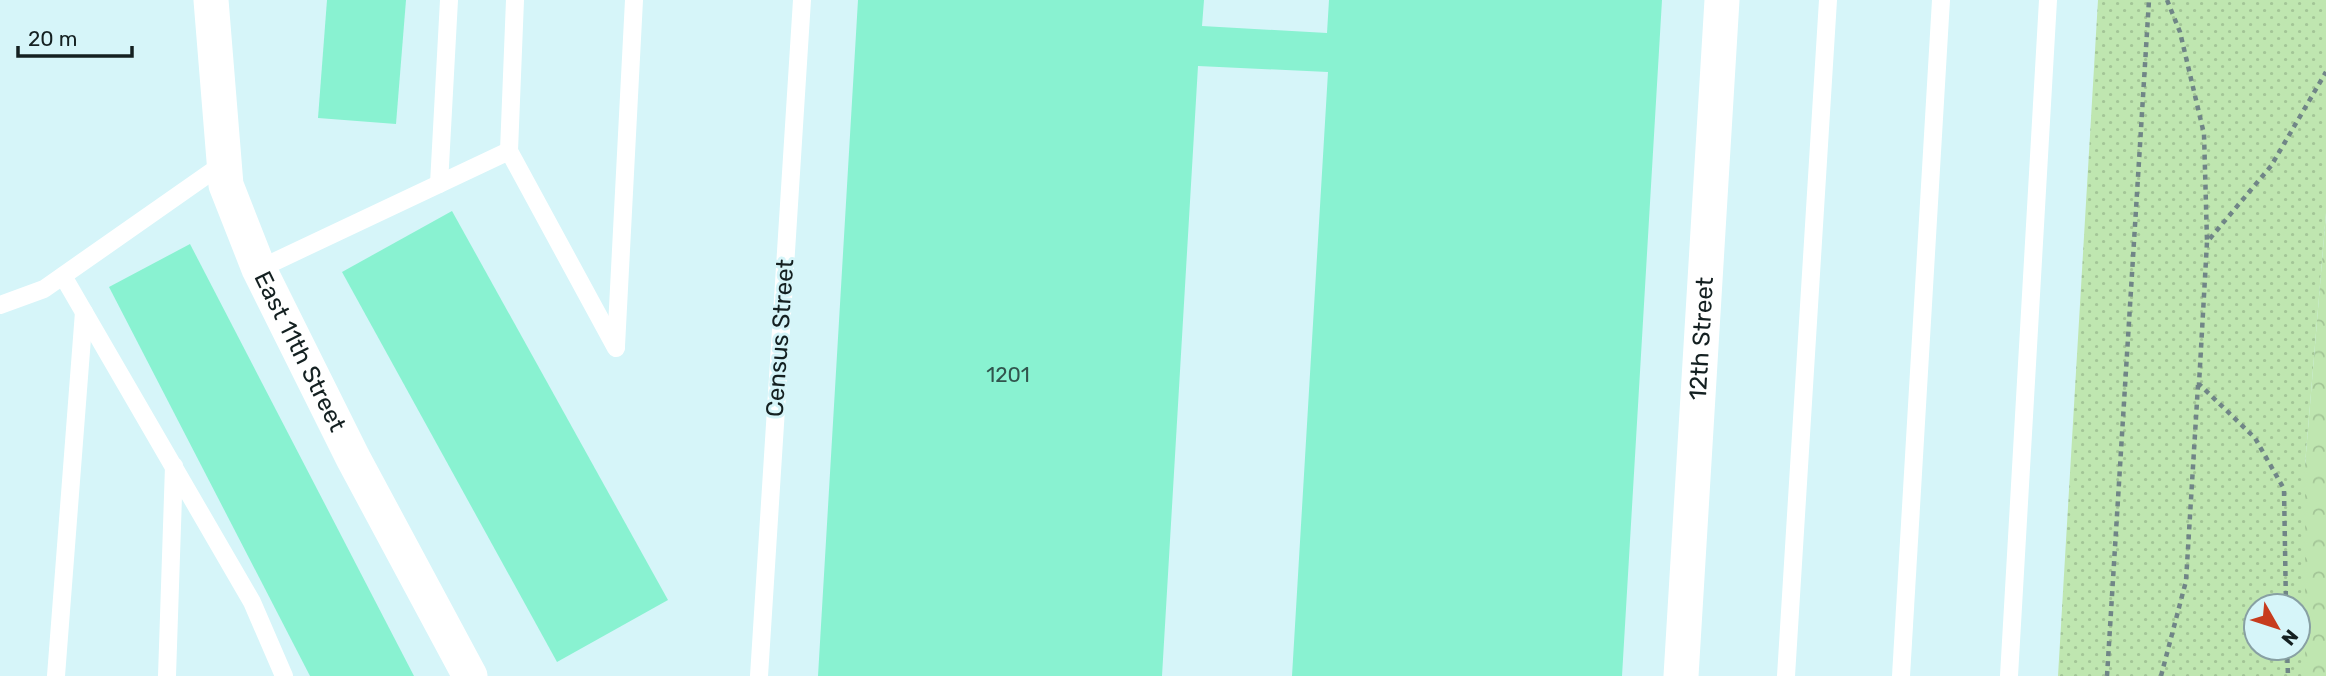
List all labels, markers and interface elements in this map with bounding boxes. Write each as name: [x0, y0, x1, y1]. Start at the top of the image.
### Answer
scale bar: [18, 14, 131, 58]
text: 20 m: [28, 26, 77, 51]
street label: Census Street: [761, 258, 799, 418]
street label: East 11th Street: [248, 267, 352, 436]
street label: 12th Street: [1684, 276, 1719, 401]
house number: 1201: [986, 362, 1030, 387]
north arrow: [2242, 592, 2312, 662]
text: N: [2277, 625, 2303, 650]

